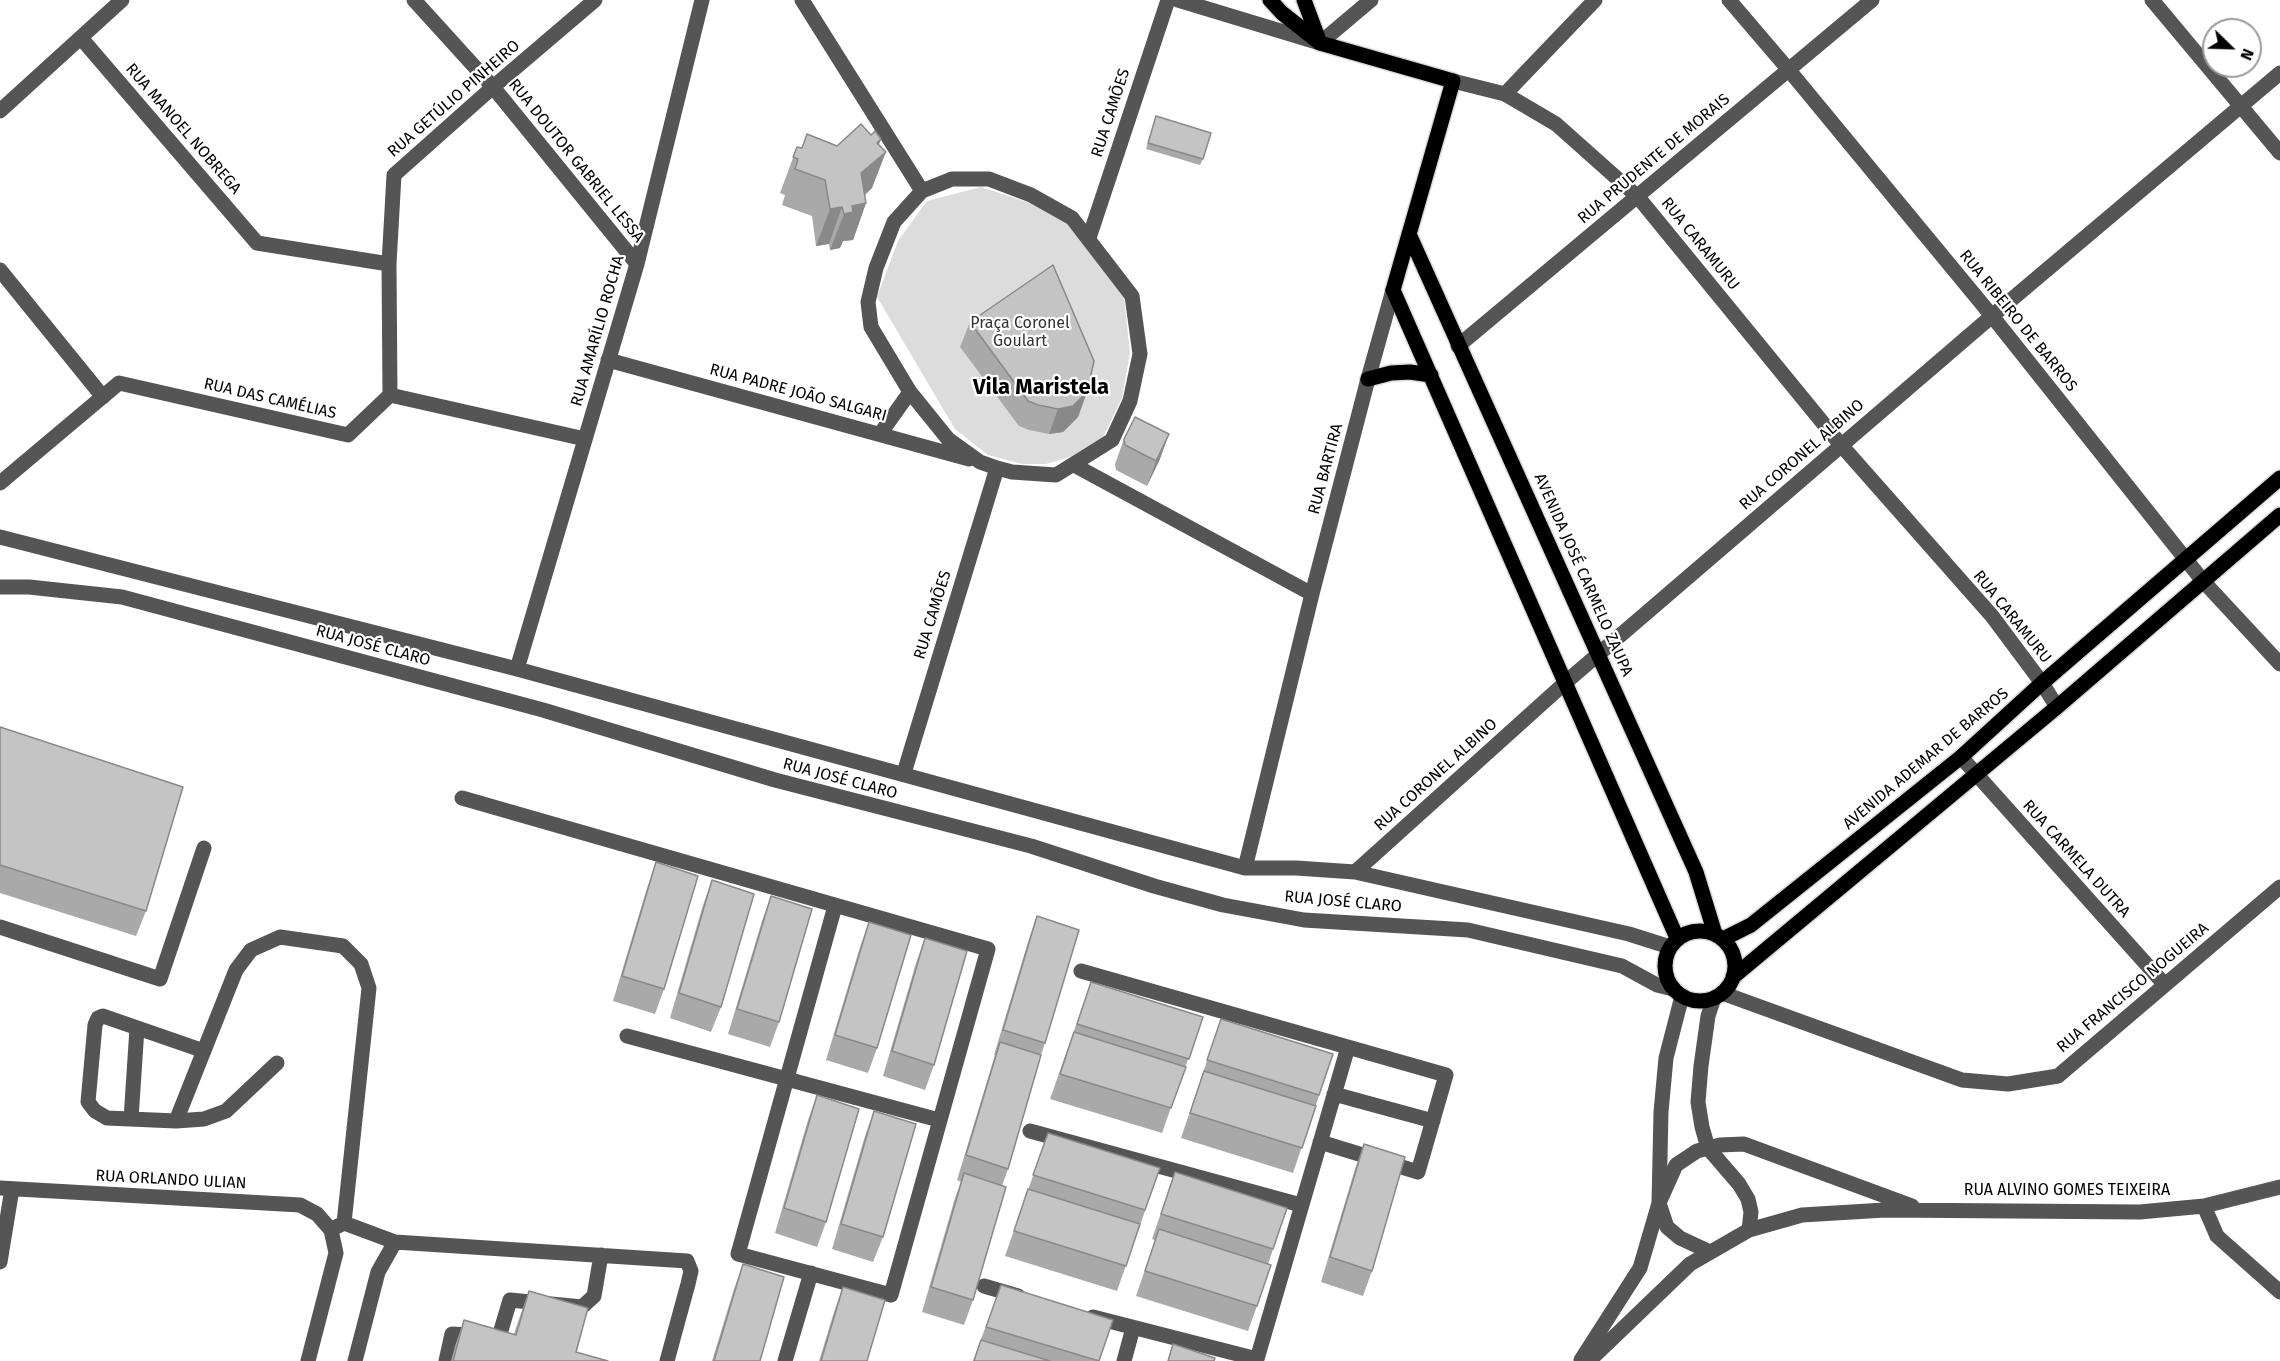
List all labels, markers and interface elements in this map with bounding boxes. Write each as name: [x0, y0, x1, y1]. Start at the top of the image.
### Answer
north arrow: [2202, 18, 2262, 78]
street label: RUA GETÚLIO PINHEIRO: [384, 36, 524, 162]
text: N: [2236, 46, 2258, 63]
street label: RUA MANOEL NOBREGA: [121, 60, 245, 198]
street label: RUA CAMÕES: [1088, 66, 1134, 160]
street label: RUA DOUTOR GABRIEL LESSA: [504, 75, 648, 247]
street label: RUA PRUDENTE DE MORAIS: [1574, 90, 1734, 228]
street label: RUA CARAMURU: [1657, 194, 1743, 294]
street label: RUA RIBEIRO DE BARROS: [1955, 246, 2081, 396]
street label: RUA AMARÍLIO ROCHA: [567, 253, 629, 409]
park label: Praça Coronel Goulart: [970, 314, 1070, 352]
street label: RUA PADRE JOÃO SALGARI: [707, 360, 889, 426]
street label: RUA DAS CAMÉLIAS: [202, 374, 338, 424]
district label: Vila Maristela: [973, 375, 1109, 401]
street label: RUA CORONEL ALBINO: [1736, 396, 1868, 514]
street label: RUA BARTIRA: [1305, 421, 1347, 517]
street label: AVENIDA JOSÉ CARMELO ZAUPA: [1530, 471, 1636, 679]
street label: RUA CARAMURU: [1969, 567, 2055, 667]
street label: RUA CAMÕES: [910, 568, 956, 662]
street label: RUA JOSÉ CLARO: [314, 622, 432, 670]
street label: AVENIDA ADEMAR DE BARROS: [1839, 684, 2013, 834]
street label: RUA CORONEL ALBINO: [1370, 715, 1502, 835]
street label: RUA JOSÉ CLARO: [781, 755, 899, 803]
street label: RUA CARMELA DUTRA: [2018, 796, 2134, 922]
street label: RUA JOSÉ CLARO: [1284, 887, 1402, 917]
street label: RUA FRANCISCO NOGUEIRA: [2053, 919, 2213, 1057]
street label: RUA ORLANDO ULIAN: [95, 1166, 247, 1194]
street label: RUA ALVINO GOMES TEIXEIRA: [1964, 1181, 2170, 1201]

